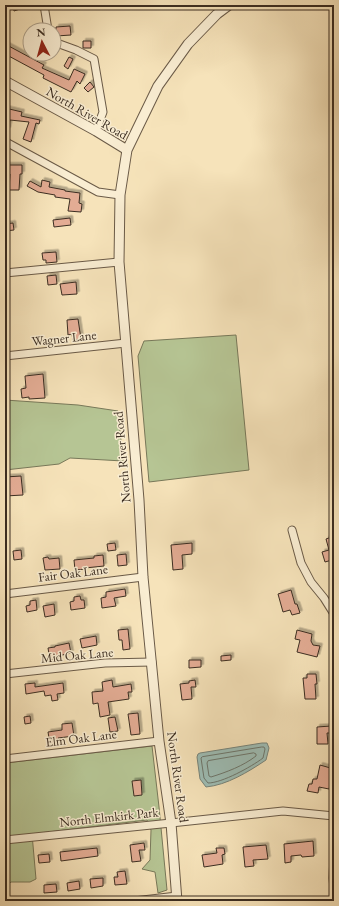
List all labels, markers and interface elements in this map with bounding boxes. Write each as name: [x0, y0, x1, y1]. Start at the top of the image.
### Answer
north arrow: [22, 22, 62, 62]
text: N: [36, 25, 46, 39]
street label: North River Road: [43, 83, 131, 143]
street label: Wagner Lane: [31, 326, 97, 350]
street label: North River Road: [110, 410, 134, 503]
street label: Fair Oak Lane: [37, 560, 109, 586]
street label: Mid Oak Lane: [40, 643, 114, 667]
street label: Elm Oak Lane: [44, 725, 118, 751]
street label: North River Road: [163, 731, 193, 824]
street label: North Elmkirk Park: [59, 803, 160, 831]

